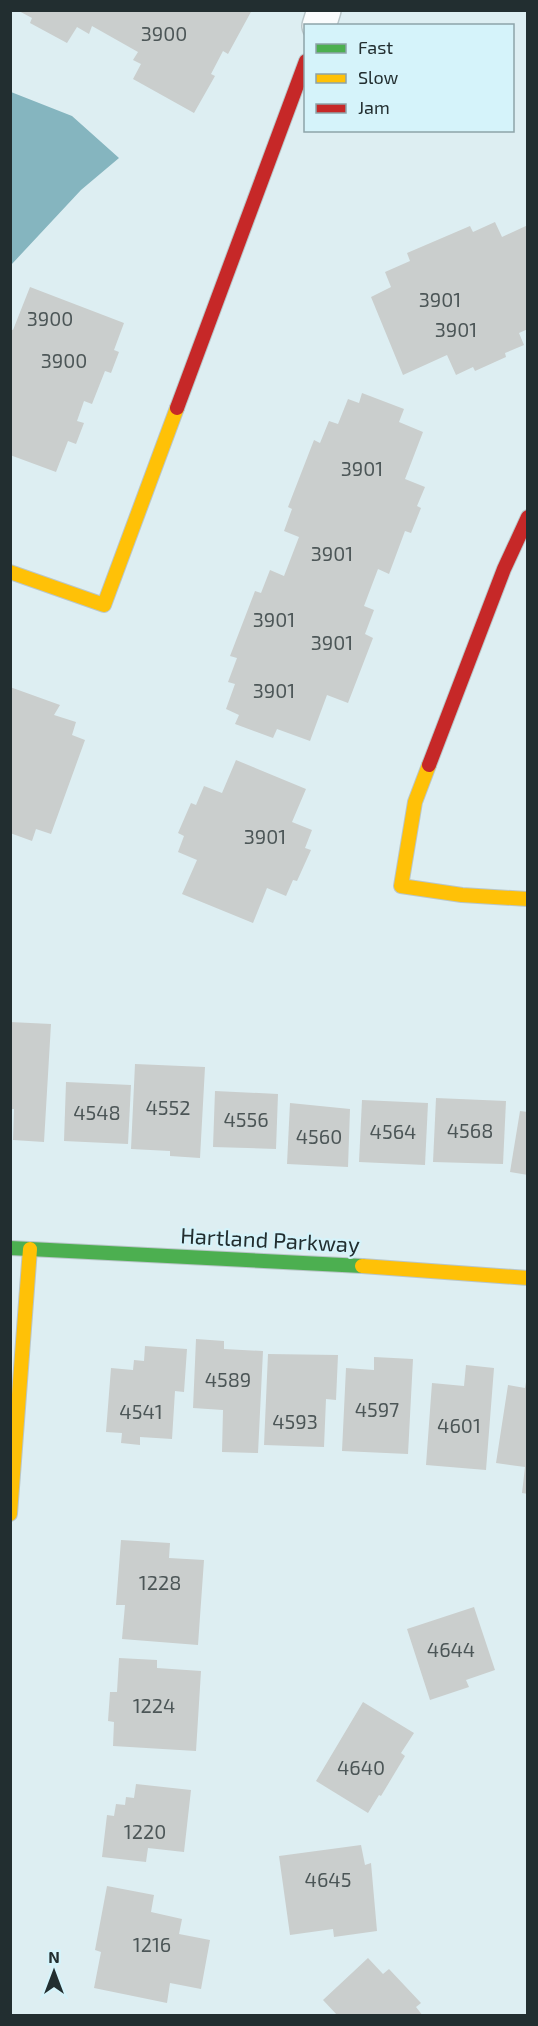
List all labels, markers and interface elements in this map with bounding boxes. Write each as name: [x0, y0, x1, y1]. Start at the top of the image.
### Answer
house number: 3900: [141, 21, 187, 45]
legend: [304, 24, 514, 132]
text: Fast: [358, 36, 393, 58]
text: Slow: [358, 66, 399, 88]
text: Jam: [358, 96, 390, 118]
house number: 3901: [419, 287, 461, 311]
house number: 3900: [27, 306, 73, 330]
house number: 3901: [435, 317, 477, 341]
house number: 3900: [41, 348, 87, 372]
house number: 3901: [341, 456, 383, 480]
house number: 3901: [311, 541, 353, 565]
house number: 3901: [253, 607, 295, 631]
house number: 3901: [311, 630, 353, 654]
house number: 3901: [253, 678, 295, 702]
house number: 3901: [244, 824, 286, 848]
house number: 4552: [146, 1095, 190, 1119]
house number: 4548: [73, 1100, 121, 1124]
house number: 4556: [223, 1107, 269, 1131]
house number: 4568: [447, 1118, 493, 1142]
house number: 4564: [370, 1119, 416, 1143]
house number: 4560: [296, 1124, 342, 1148]
street label: Hartland Parkway: [180, 1221, 361, 1257]
house number: 4589: [205, 1367, 251, 1391]
house number: 4597: [355, 1397, 399, 1421]
house number: 4541: [119, 1399, 163, 1423]
house number: 4593: [272, 1409, 318, 1433]
house number: 4601: [437, 1413, 481, 1437]
house number: 1228: [139, 1570, 181, 1594]
house number: 4644: [427, 1637, 475, 1661]
house number: 1224: [133, 1693, 175, 1717]
house number: 4640: [337, 1755, 385, 1779]
house number: 1220: [124, 1819, 166, 1843]
house number: 4645: [305, 1867, 351, 1891]
house number: 1216: [133, 1932, 171, 1956]
north arrow: [24, 1942, 84, 2002]
text: N: [48, 1947, 60, 1966]

